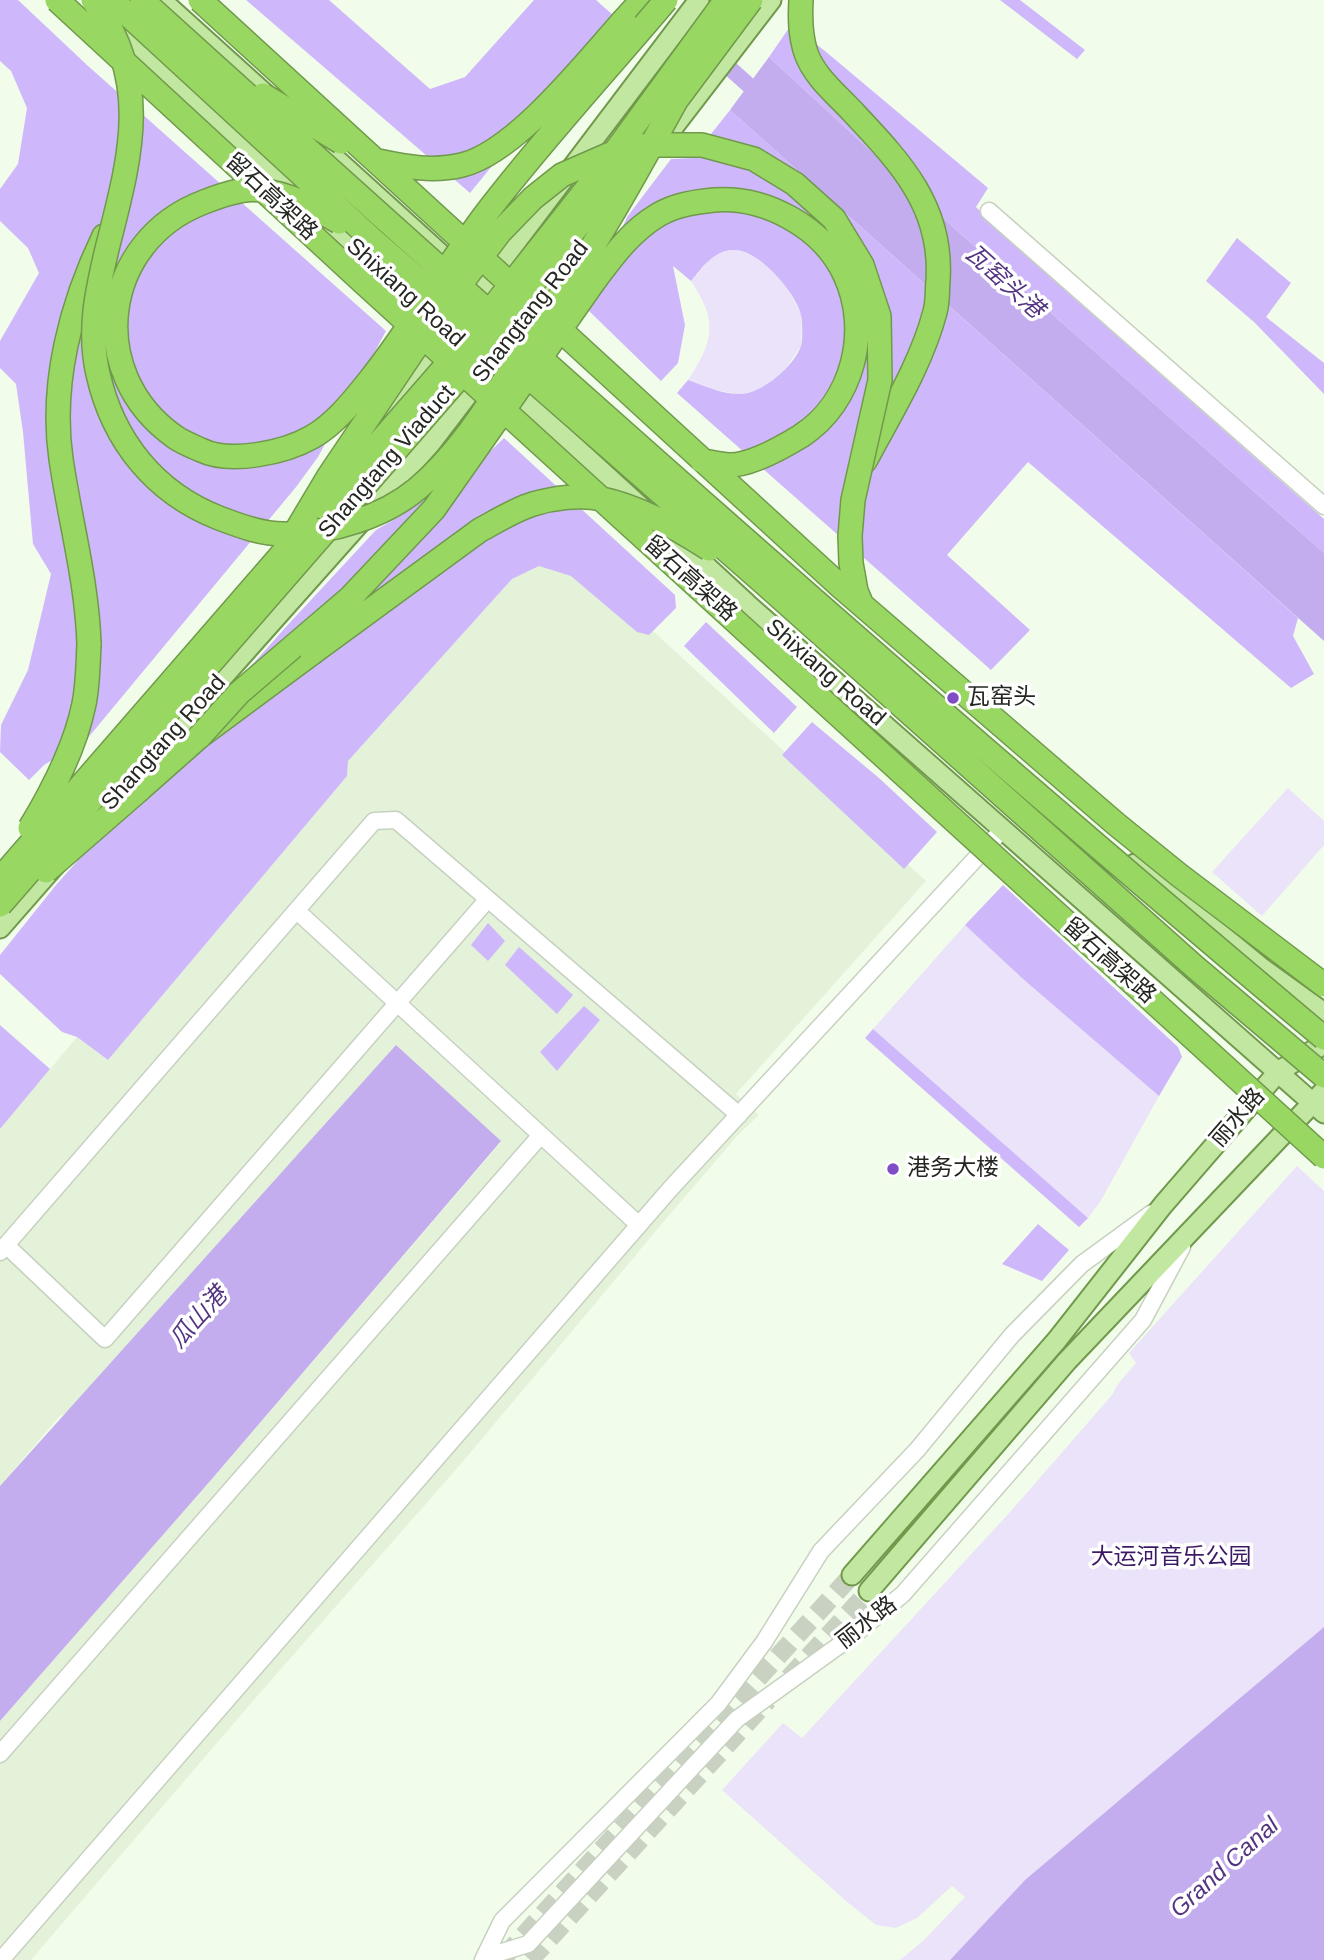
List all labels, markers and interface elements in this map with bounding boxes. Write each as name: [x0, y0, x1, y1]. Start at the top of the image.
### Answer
street label: 留石高架路: [220, 148, 322, 246]
street label: Shixiang Road: [340, 233, 470, 353]
street label: Shangtang Road: [467, 235, 595, 389]
water label: 瓦窑头港: [959, 239, 1049, 325]
street label: Shangtang Viaduct: [313, 380, 461, 544]
street label: 留石高架路: [638, 530, 742, 628]
street label: Shixiang Road: [759, 614, 891, 732]
street label: Shangtang Road: [96, 670, 232, 816]
place label: 瓦窑头: [967, 684, 1036, 712]
marker: 瓦窑头: [945, 690, 961, 706]
street label: 留石高架路: [1057, 912, 1161, 1010]
street label: 丽水路: [1205, 1083, 1271, 1153]
place label: 港务大楼: [907, 1155, 999, 1183]
marker: 港务大楼: [885, 1161, 901, 1177]
water label: 瓜山港: [164, 1282, 234, 1354]
park label: 大运河音乐公园: [1091, 1544, 1251, 1572]
street label: 丽水路: [831, 1591, 903, 1655]
water label: Grand Canal: [1165, 1812, 1285, 1924]

